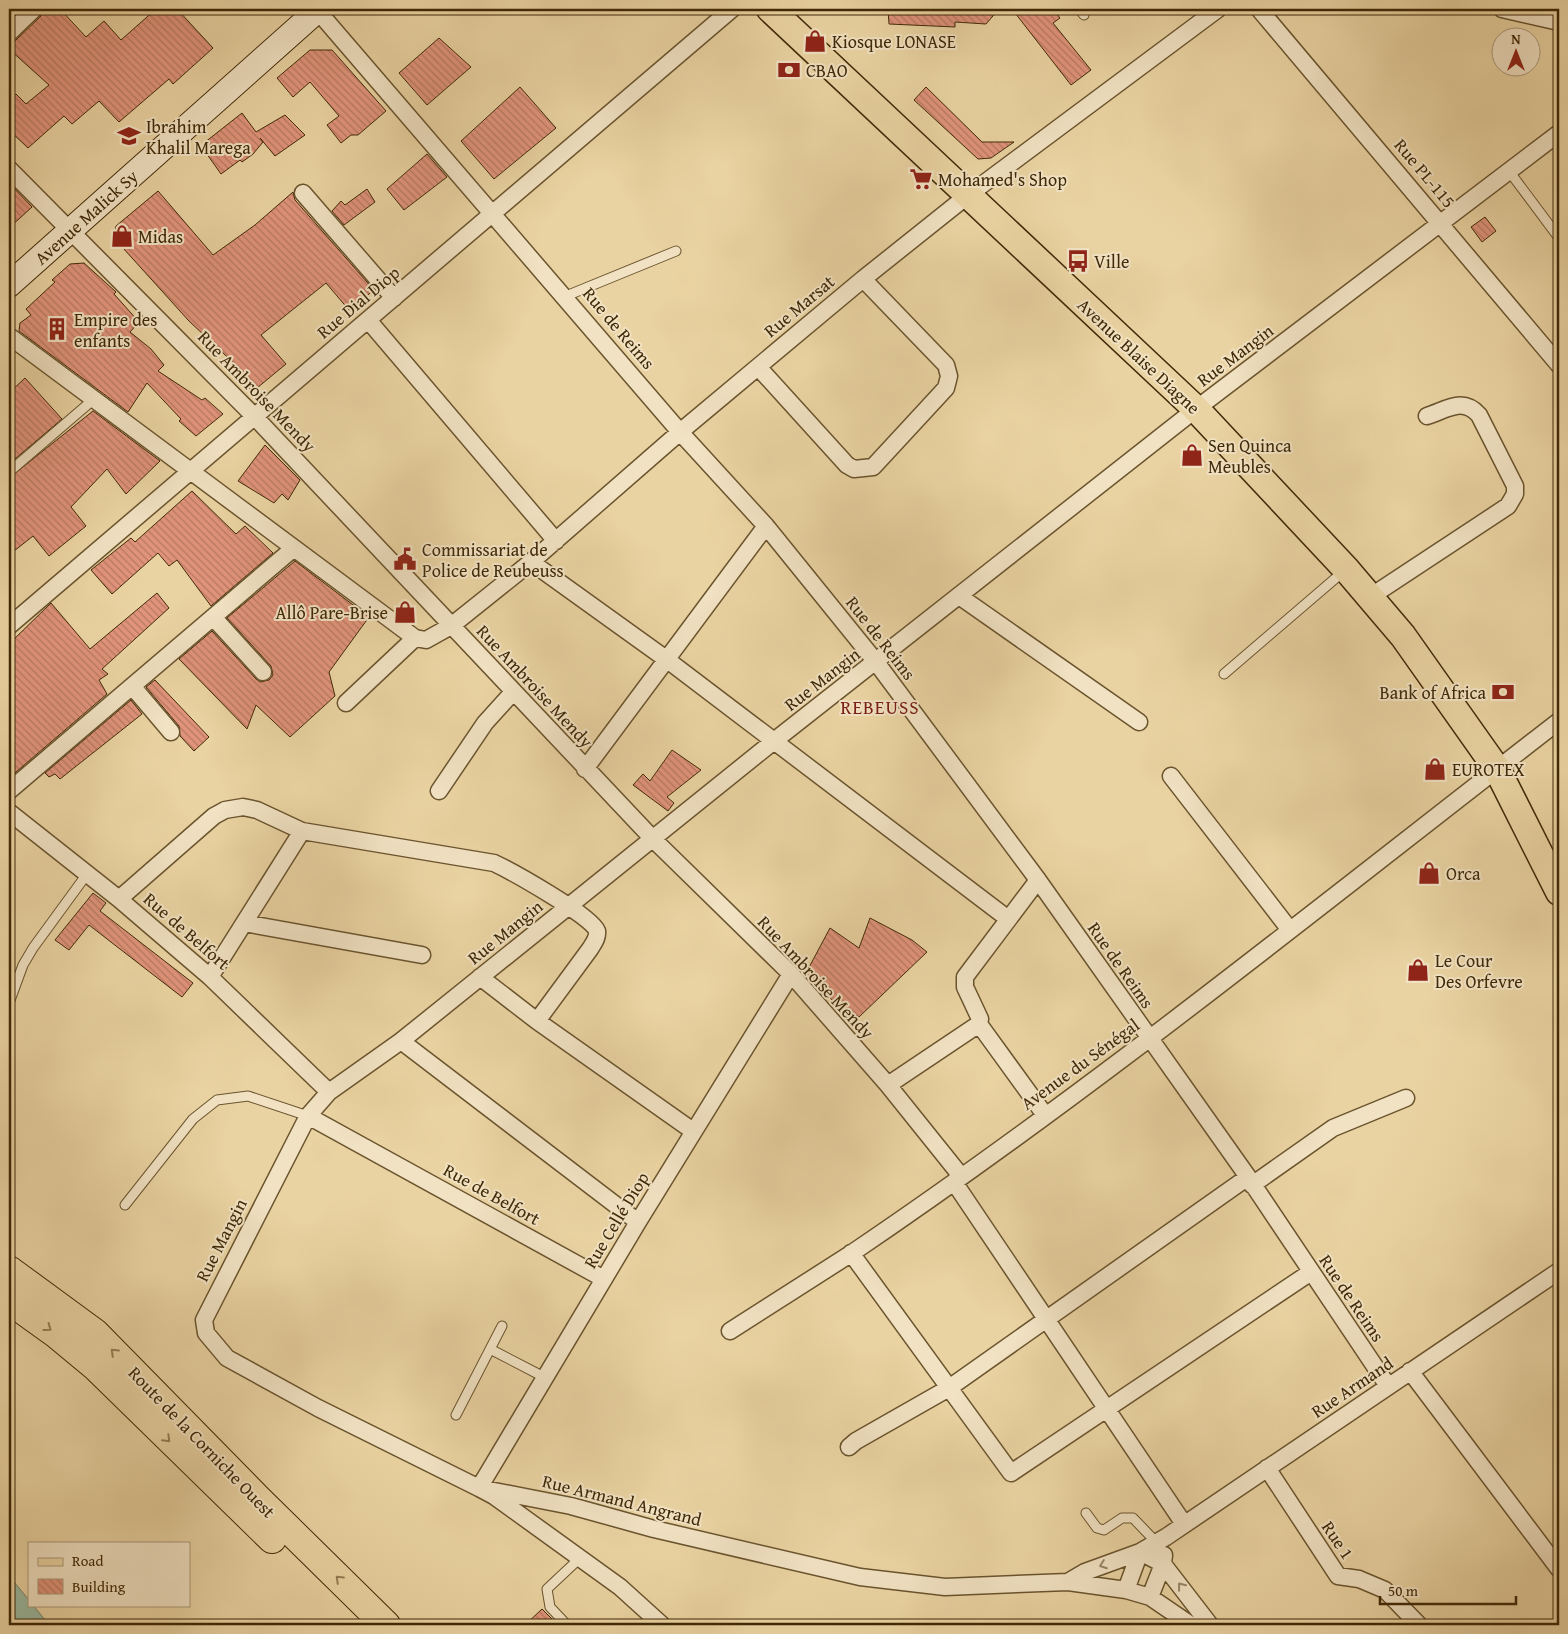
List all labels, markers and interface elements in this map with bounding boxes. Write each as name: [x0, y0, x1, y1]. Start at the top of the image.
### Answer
shop icon: Kiosque LONASE: [802, 28, 828, 54]
place label: Kiosque LONASE: [832, 28, 956, 55]
north arrow: [1490, 28, 1540, 78]
text: N: [1511, 29, 1521, 49]
bank icon: CBAO: [776, 57, 802, 83]
place label: CBAO: [806, 57, 848, 84]
place label: Ibrahim Khalil Marega: [146, 113, 251, 161]
school or university icon: Ibrahim Khalil Marega: [116, 123, 142, 149]
street label: Rue PL-115: [1388, 132, 1462, 214]
street label: Avenue Malick Sy: [28, 163, 144, 271]
supermarket icon: Mohamed's Shop: [908, 166, 934, 192]
place label: Mohamed's Shop: [938, 166, 1067, 193]
shop icon: Midas: [109, 223, 135, 249]
place label: Midas: [138, 223, 183, 250]
bus stop icon: Ville: [1065, 248, 1091, 274]
place label: Ville: [1094, 248, 1129, 275]
street label: Rue Dial Diop: [311, 259, 406, 345]
street label: Rue Marsat: [758, 268, 841, 344]
street label: Rue de Reims: [576, 281, 662, 375]
street label: Avenue Blaise Diagne: [1071, 292, 1207, 420]
place label: Empire des enfants: [74, 306, 157, 354]
building icon: Empire des enfants: [44, 316, 70, 342]
street label: Rue Mangin: [1191, 317, 1279, 393]
street label: Rue Ambroise Mendy: [192, 324, 322, 458]
place label: Sen Quinca Meubles: [1208, 432, 1292, 480]
shop icon: Sen Quinca Meubles: [1179, 442, 1205, 468]
place label: Commissariat de Police de Reubeuss: [422, 536, 564, 584]
public building icon: Commissariat de Police de Reubeuss: [392, 546, 418, 572]
street label: Rue de Reims: [840, 590, 922, 686]
place label: Allô Pare-Brise: [276, 599, 388, 626]
shop icon: Allô Pare-Brise: [392, 599, 418, 625]
street label: Rue Ambroise Mendy: [470, 618, 600, 754]
street label: Rue Mangin: [778, 641, 866, 717]
place label: Bank of Africa: [1380, 679, 1486, 706]
bank icon: Bank of Africa: [1490, 679, 1516, 705]
district label: REBEUSS: [840, 693, 920, 721]
shop icon: EUROTEX: [1422, 756, 1448, 782]
place label: EUROTEX: [1452, 756, 1525, 783]
shop icon: Orca: [1416, 860, 1442, 886]
place label: Orca: [1446, 860, 1481, 887]
street label: Rue de Belfort: [138, 886, 237, 977]
street label: Rue Mangin: [462, 893, 548, 971]
street label: Rue Ambroise Mendy: [751, 909, 881, 1045]
street label: Rue de Reims: [1081, 916, 1161, 1014]
place label: Le Cour Des Orfevre: [1435, 947, 1523, 995]
shop icon: Le Cour Des Orfevre: [1405, 957, 1431, 983]
street label: Avenue du Sénégal: [1015, 1012, 1145, 1116]
street label: Rue de Belfort: [439, 1156, 546, 1232]
street label: Rue Cellé Diop: [577, 1166, 656, 1273]
street label: Rue Mangin: [189, 1194, 253, 1286]
street label: Rue de Reims: [1313, 1249, 1391, 1347]
one-way arrow: [42, 1322, 52, 1331]
one-way arrow: [110, 1348, 119, 1357]
street label: Rue Armand: [1306, 1349, 1399, 1424]
street label: Route de la Corniche Ouest: [122, 1360, 282, 1524]
one-way arrow: [161, 1433, 170, 1442]
street label: Rue Armand Angrand: [540, 1467, 705, 1533]
street label: Rue 1: [1315, 1515, 1361, 1565]
legend: [28, 1542, 190, 1606]
text: Road: [72, 1550, 103, 1571]
one-way arrow: [1099, 1560, 1108, 1570]
scale bar: [1380, 1574, 1517, 1606]
text: Building: [72, 1576, 126, 1597]
one-way arrow: [335, 1576, 344, 1585]
text: 50 m: [1388, 1580, 1419, 1601]
one-way arrow: [1178, 1583, 1186, 1592]

